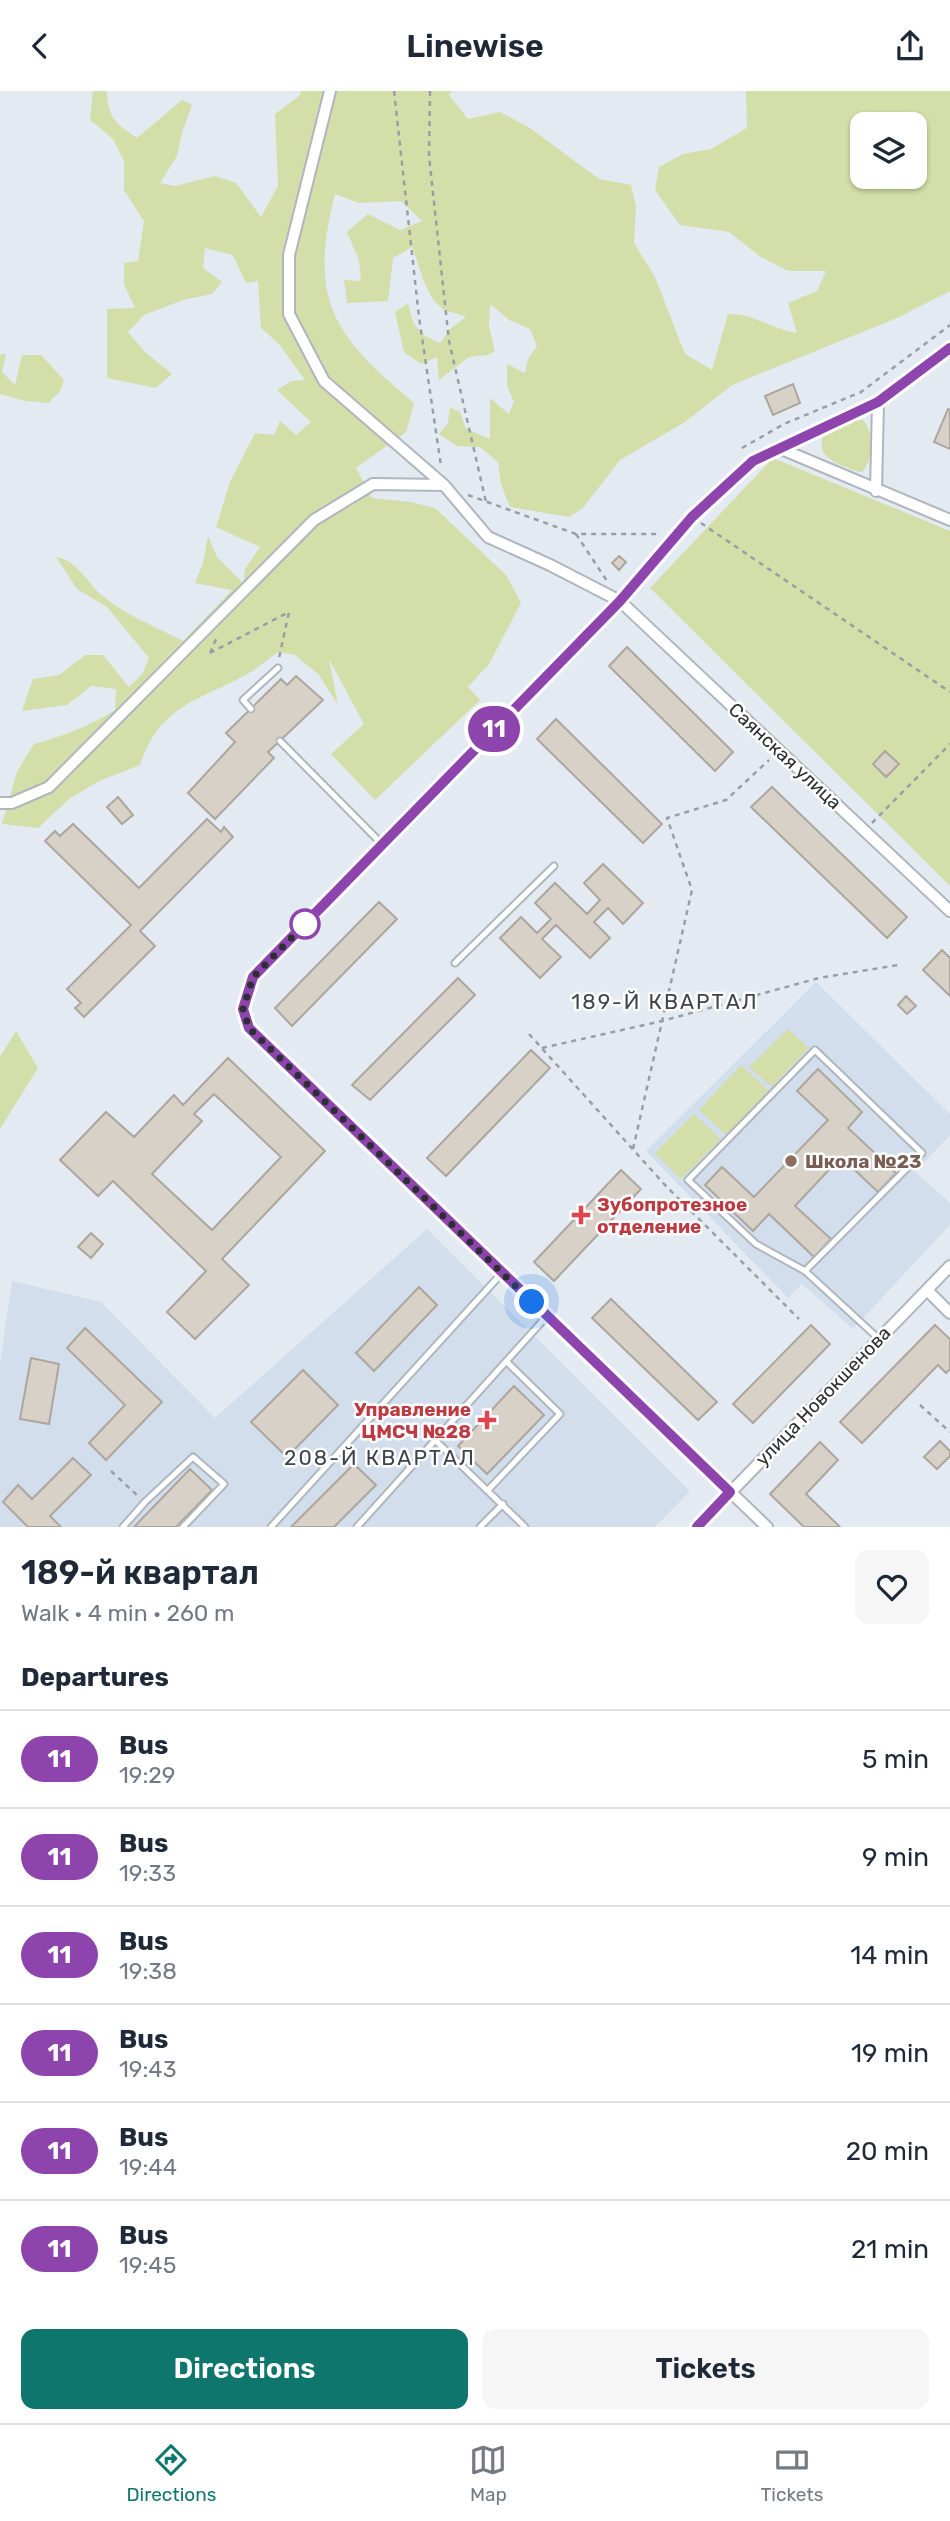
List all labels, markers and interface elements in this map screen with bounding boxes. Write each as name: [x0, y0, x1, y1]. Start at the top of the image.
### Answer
icon: back: [21, 27, 59, 65]
text: Linewise: [406, 27, 544, 65]
icon: share: [891, 27, 929, 65]
map controls: [850, 112, 927, 189]
button: layers: [850, 112, 927, 189]
street label: Саянская улица: [724, 698, 846, 814]
line badge: 11: [462, 706, 526, 752]
text: 11: [482, 715, 506, 743]
unlabelled marker: [290, 909, 320, 939]
district label: 189-Й КВАРТАЛ: [571, 989, 759, 1014]
place label: Школа №23: [805, 1150, 922, 1173]
marker: Школа №23: [783, 1153, 799, 1169]
place label: Зубопротезное отделение: [597, 1193, 747, 1238]
marker: Зубопротезное отделение: [571, 1205, 591, 1225]
your location: [514, 1284, 549, 1319]
street label: улица Новокшенова: [751, 1322, 895, 1470]
place label: Управление ЦМСЧ №28: [354, 1398, 471, 1443]
marker: Управление ЦМСЧ №28: [477, 1410, 497, 1430]
district label: 208-Й КВАРТАЛ: [284, 1445, 476, 1470]
button: heart: [855, 1550, 929, 1624]
text: 189-й квартал: [21, 1553, 259, 1592]
text: Walk · 4 min · 260 m: [21, 1599, 235, 1627]
text: Departures: [21, 1662, 169, 1693]
text: Bus: [119, 1730, 168, 1761]
text: 5 min: [862, 1744, 929, 1775]
text: 11: [48, 1745, 71, 1773]
text: 19:29: [119, 1761, 176, 1789]
text: Bus: [119, 1828, 168, 1859]
text: 9 min: [862, 1842, 929, 1873]
text: 11: [48, 1843, 71, 1871]
text: 19:33: [119, 1859, 176, 1887]
text: Bus: [119, 1926, 168, 1957]
text: 14 min: [850, 1940, 929, 1971]
text: 11: [48, 1941, 71, 1969]
text: 19:38: [119, 1957, 177, 1985]
text: Bus: [119, 2024, 168, 2055]
text: 19 min: [851, 2038, 929, 2069]
text: 11: [48, 2039, 71, 2067]
text: 19:43: [119, 2055, 176, 2083]
text: Bus: [119, 2122, 168, 2153]
text: 20 min: [846, 2136, 929, 2167]
text: 11: [48, 2137, 71, 2165]
text: 19:44: [119, 2153, 177, 2181]
text: Bus: [119, 2220, 168, 2251]
text: 21 min: [851, 2234, 929, 2265]
text: 11: [48, 2235, 71, 2263]
text: 19:45: [119, 2251, 176, 2279]
button: Directions: [21, 2329, 468, 2409]
button: Tickets: [482, 2329, 929, 2409]
tab: Directions: [126, 2441, 216, 2506]
tab: Map: [469, 2441, 507, 2506]
tab: Tickets: [760, 2441, 824, 2506]

